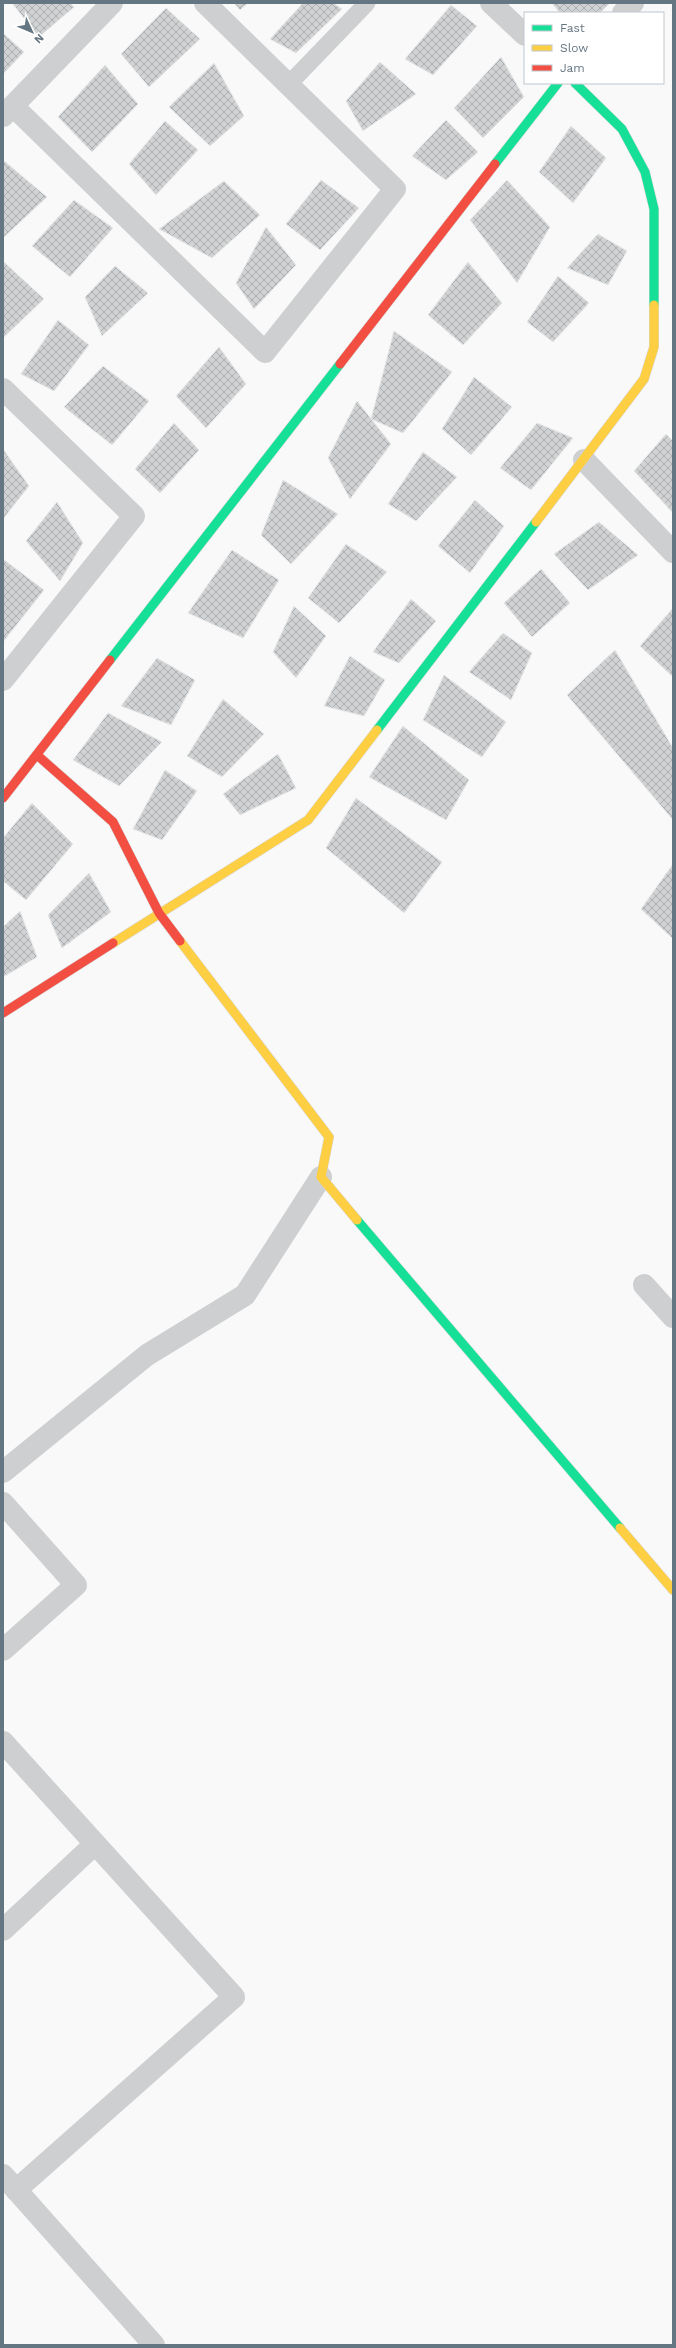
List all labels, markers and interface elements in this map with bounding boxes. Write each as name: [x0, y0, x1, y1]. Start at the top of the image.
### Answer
north arrow: [12, 12, 52, 52]
legend: [524, 12, 664, 84]
text: Fast: [560, 21, 585, 35]
text: N: [31, 31, 46, 46]
text: Slow: [560, 41, 588, 55]
text: Jam: [560, 61, 585, 75]

